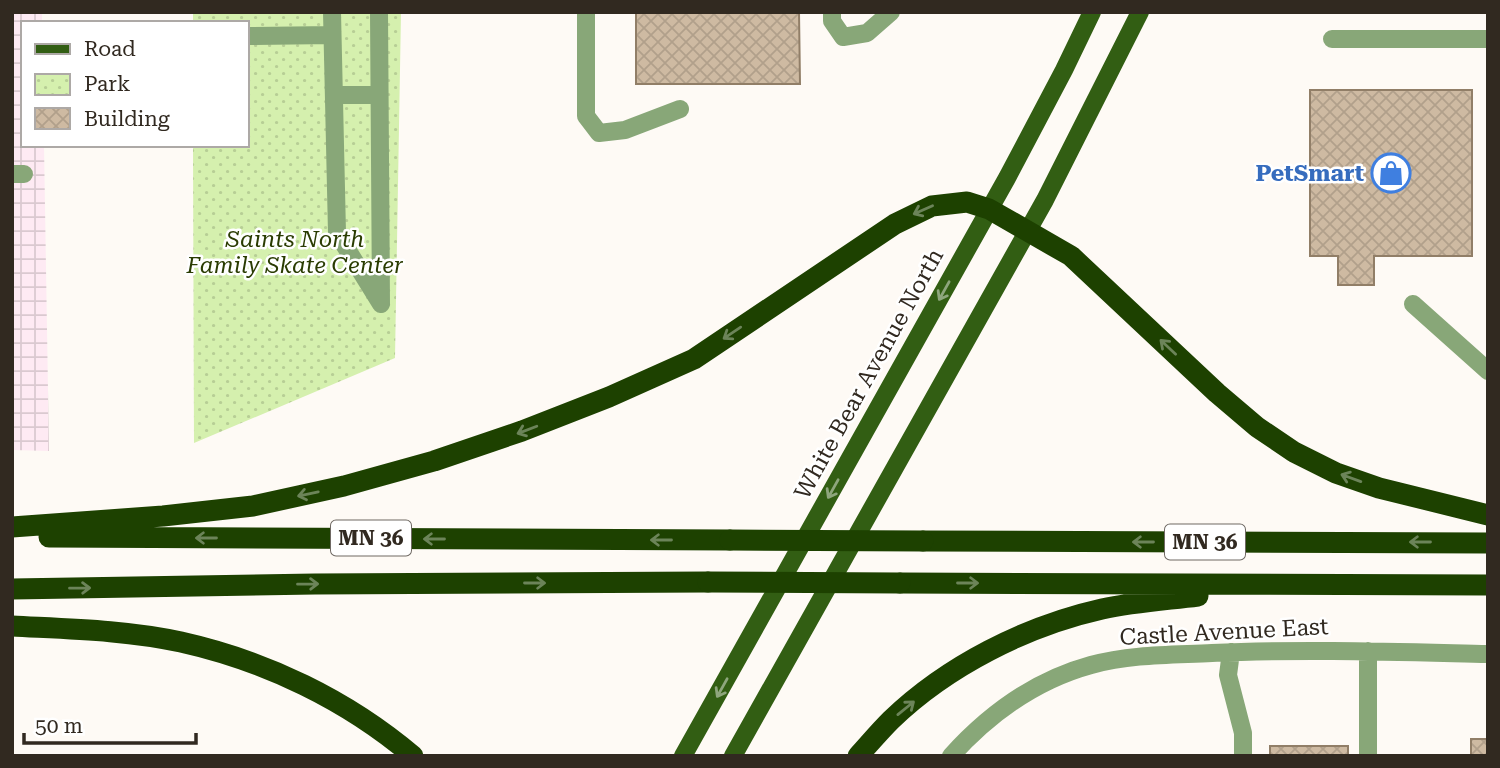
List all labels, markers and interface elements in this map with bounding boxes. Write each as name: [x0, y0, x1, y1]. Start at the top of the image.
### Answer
legend: [21, 21, 248, 147]
text: Road: [84, 37, 136, 61]
text: Park: [84, 72, 130, 96]
text: Building: [84, 107, 170, 131]
shop icon: PetSmart: [1370, 152, 1412, 194]
place label: PetSmart: [1255, 160, 1364, 187]
one-way arrow: [913, 204, 934, 217]
park label: Saints North Family Skate Center: [185, 226, 404, 279]
street label: White Bear Avenue North: [789, 244, 949, 504]
one-way arrow: [937, 280, 950, 301]
one-way arrow: [723, 326, 742, 340]
one-way arrow: [1160, 338, 1177, 355]
one-way arrow: [516, 424, 538, 437]
one-way arrow: [1341, 471, 1363, 483]
one-way arrow: [826, 479, 840, 499]
one-way arrow: [298, 488, 320, 501]
road number: MN 36: [331, 520, 411, 556]
road number: MN 36: [1165, 524, 1245, 560]
one-way arrow: [195, 531, 218, 545]
one-way arrow: [423, 532, 446, 546]
one-way arrow: [650, 533, 673, 547]
one-way arrow: [1132, 535, 1155, 548]
one-way arrow: [1408, 536, 1431, 549]
one-way arrow: [524, 576, 547, 590]
one-way arrow: [956, 576, 979, 590]
one-way arrow: [296, 577, 319, 591]
one-way arrow: [69, 581, 92, 594]
street label: Castle Avenue East: [1119, 613, 1330, 651]
one-way arrow: [715, 677, 729, 697]
one-way arrow: [897, 700, 915, 716]
scale bar: [24, 702, 196, 746]
text: 50 m: [35, 714, 83, 738]

